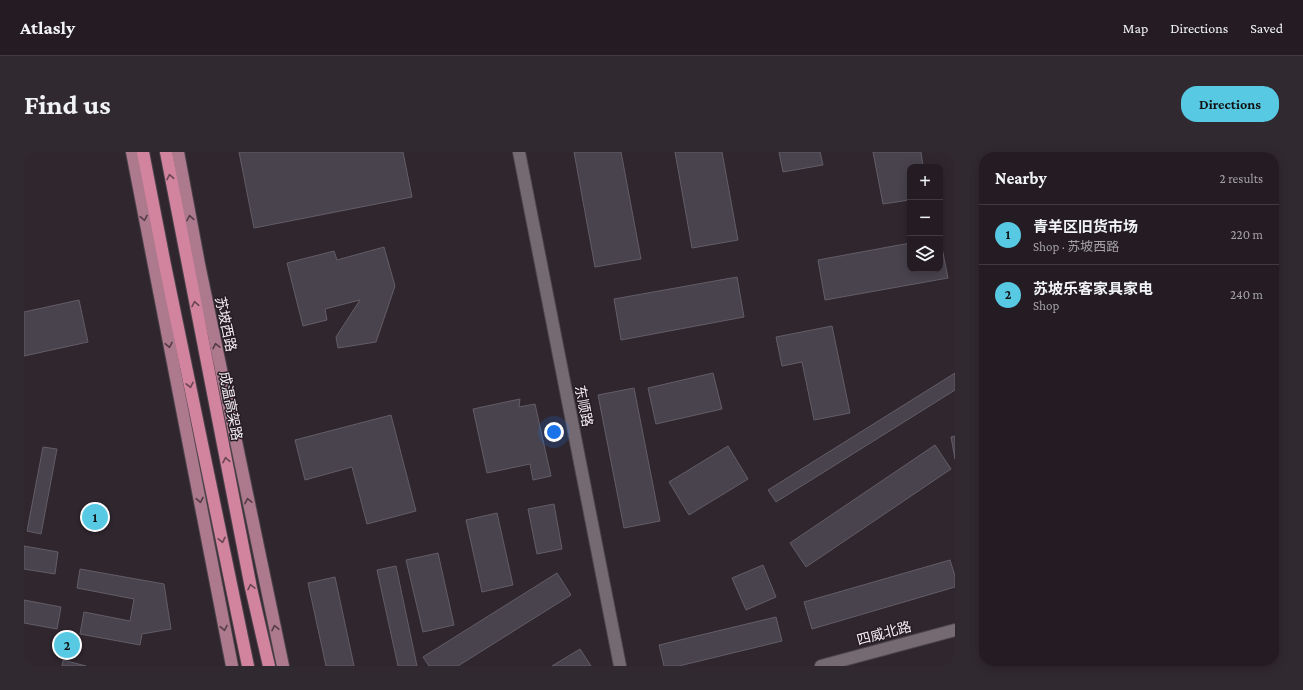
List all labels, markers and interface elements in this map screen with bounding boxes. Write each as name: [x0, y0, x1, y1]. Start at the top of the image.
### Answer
text: Atlasly: [20, 17, 75, 38]
text: Map: [1123, 20, 1148, 36]
text: Directions: [1170, 20, 1228, 36]
text: Saved: [1250, 20, 1283, 36]
button: Directions: [1181, 86, 1279, 122]
text: Find us: [24, 89, 111, 120]
map controls: [907, 164, 943, 272]
button: +: [907, 164, 943, 200]
text: Nearby: [995, 169, 1047, 188]
text: 2 results: [1220, 171, 1263, 186]
one-way arrow: [167, 174, 175, 180]
button: −: [907, 200, 943, 236]
one-way arrow: [140, 215, 148, 221]
one-way arrow: [186, 215, 195, 222]
text: 青羊区旧货市场: [1033, 219, 1138, 235]
text: 1: [1006, 227, 1010, 242]
text: 220 m: [1230, 227, 1263, 242]
button: layers: [907, 236, 943, 272]
text: Shop · 苏坡西路: [1033, 239, 1119, 254]
text: 苏坡乐客家具家电: [1033, 281, 1153, 297]
text: 2: [1005, 287, 1011, 302]
text: 240 m: [1230, 287, 1263, 302]
street label: 苏坡西路: [212, 295, 240, 353]
text: Shop: [1033, 298, 1059, 313]
one-way arrow: [192, 301, 200, 308]
one-way arrow: [165, 342, 173, 348]
one-way arrow: [212, 343, 220, 349]
street label: 成温高架路: [216, 370, 246, 442]
one-way arrow: [185, 382, 194, 389]
street label: 东顺路: [572, 384, 596, 428]
your location: [544, 422, 564, 442]
one-way arrow: [222, 456, 230, 463]
one-way arrow: [195, 497, 203, 504]
one-way arrow: [245, 497, 253, 504]
pin: 1: [82, 502, 108, 532]
one-way arrow: [218, 537, 226, 543]
one-way arrow: [247, 584, 255, 590]
street label: 四威北路: [855, 618, 913, 648]
one-way arrow: [220, 625, 228, 631]
one-way arrow: [271, 625, 279, 631]
pin: 2: [54, 630, 80, 660]

